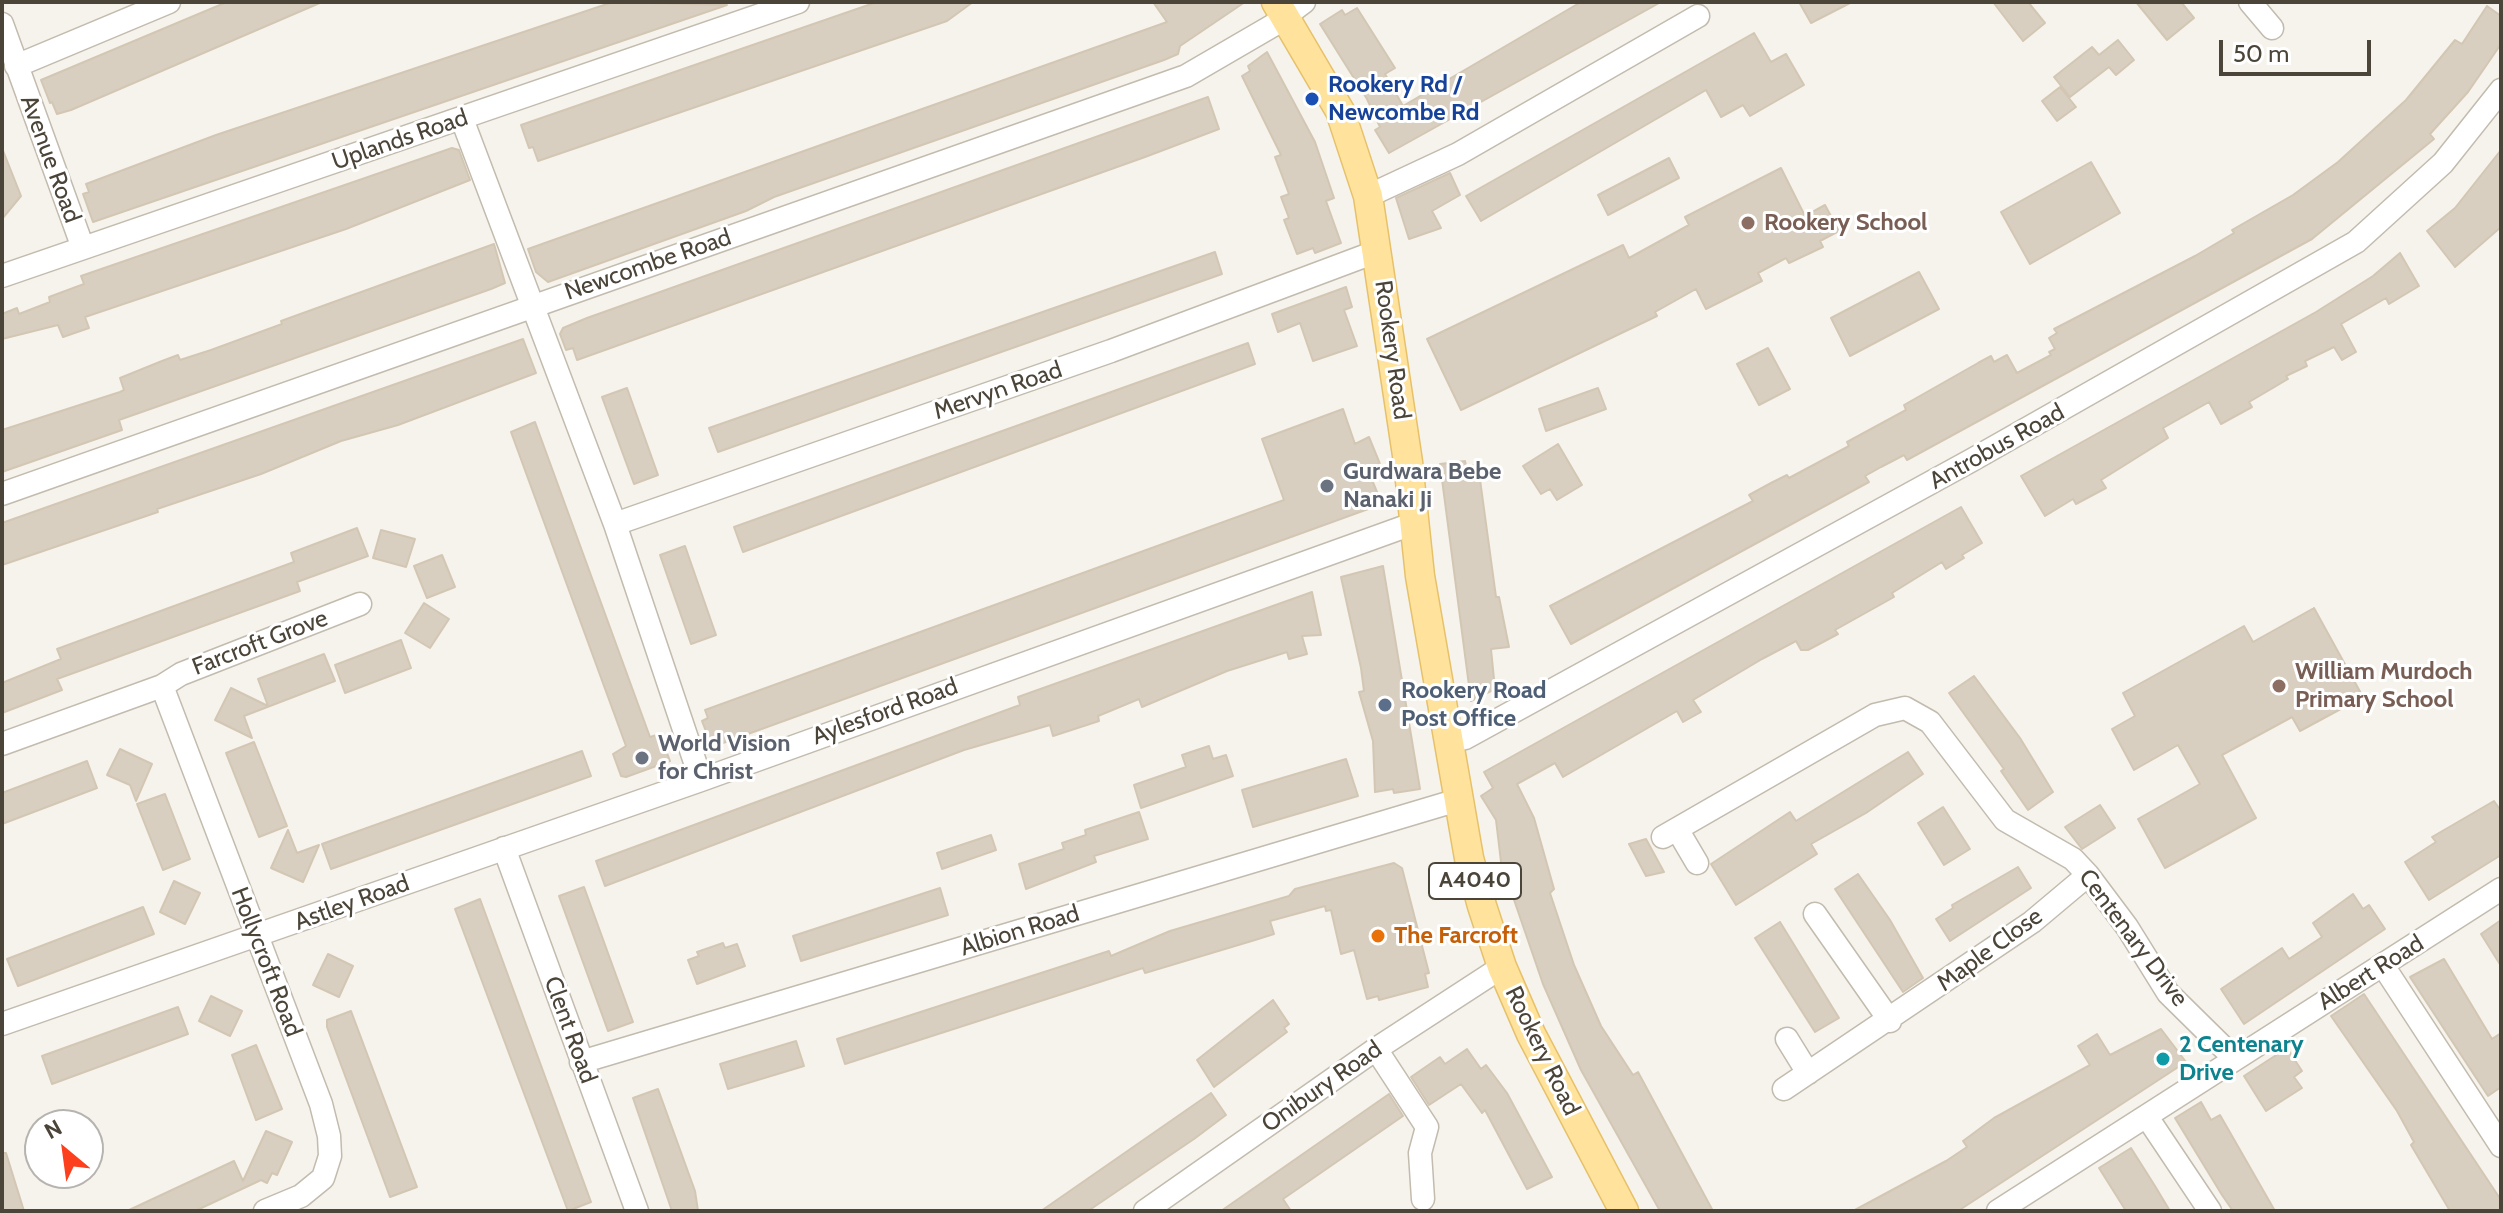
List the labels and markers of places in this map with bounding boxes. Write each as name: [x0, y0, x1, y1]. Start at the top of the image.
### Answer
place label: Rookery Rd / Newcombe Rd: [1328, 71, 1479, 127]
marker: Rookery Rd / Newcombe Rd: [1303, 90, 1321, 108]
place label: Rookery School: [1764, 209, 1927, 237]
marker: Rookery School: [1739, 214, 1757, 232]
place label: Gurdwara Bebe Nanaki Ji: [1343, 458, 1501, 514]
marker: Gurdwara Bebe Nanaki Ji: [1318, 477, 1336, 495]
place label: William Murdoch Primary School: [2295, 658, 2473, 714]
place label: Rookery Road Post Office: [1401, 677, 1547, 733]
marker: William Murdoch Primary School: [2270, 677, 2288, 695]
marker: Rookery Road Post Office: [1376, 696, 1394, 714]
place label: World Vision for Christ: [658, 730, 790, 786]
marker: World Vision for Christ: [633, 749, 651, 767]
place label: The Farcroft: [1394, 922, 1518, 950]
marker: The Farcroft: [1369, 927, 1387, 945]
place label: 2 Centenary Drive: [2179, 1031, 2304, 1087]
marker: 2 Centenary Drive: [2154, 1050, 2172, 1068]

